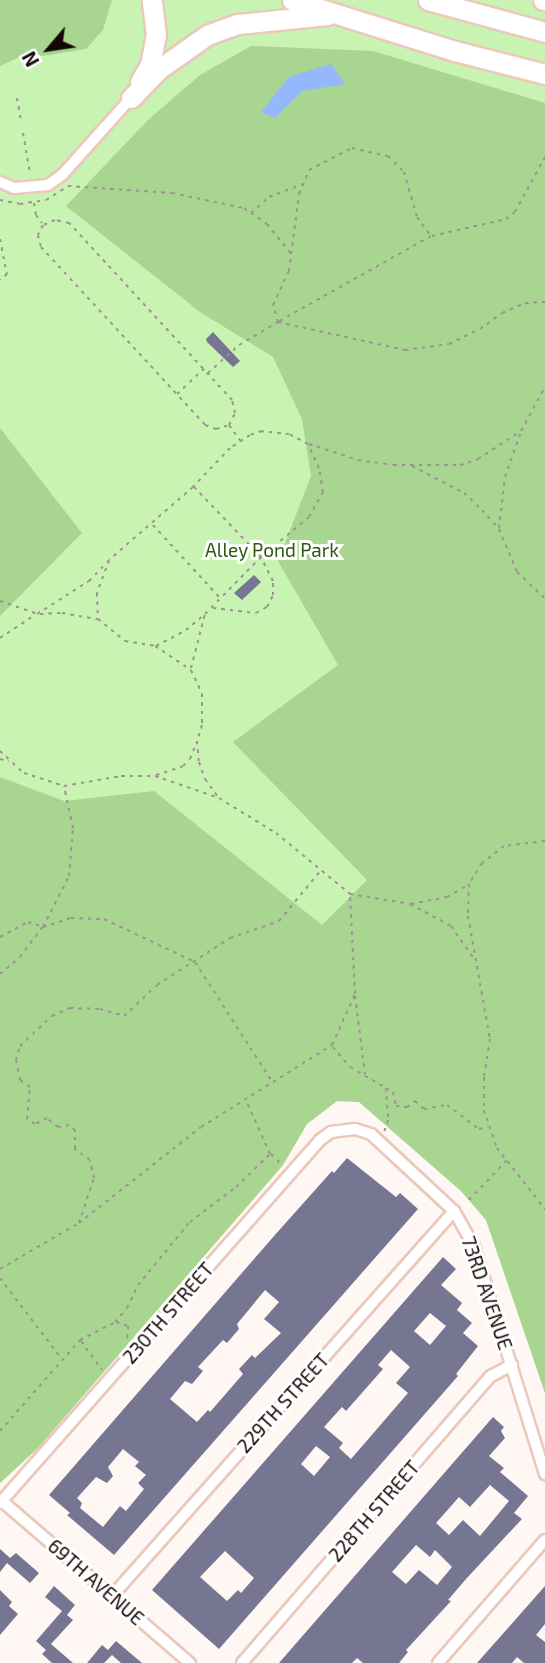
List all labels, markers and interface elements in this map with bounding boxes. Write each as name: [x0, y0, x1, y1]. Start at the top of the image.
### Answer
north arrow: [14, 14, 84, 84]
text: N: [17, 48, 44, 71]
park label: Alley Pond Park: [205, 539, 339, 561]
street label: 73RD AVENUE: [457, 1233, 517, 1353]
street label: 230TH STREET: [118, 1258, 218, 1368]
street label: 229TH STREET: [232, 1349, 334, 1457]
street label: 228TH STREET: [324, 1456, 424, 1566]
street label: 69TH AVENUE: [43, 1534, 149, 1630]

